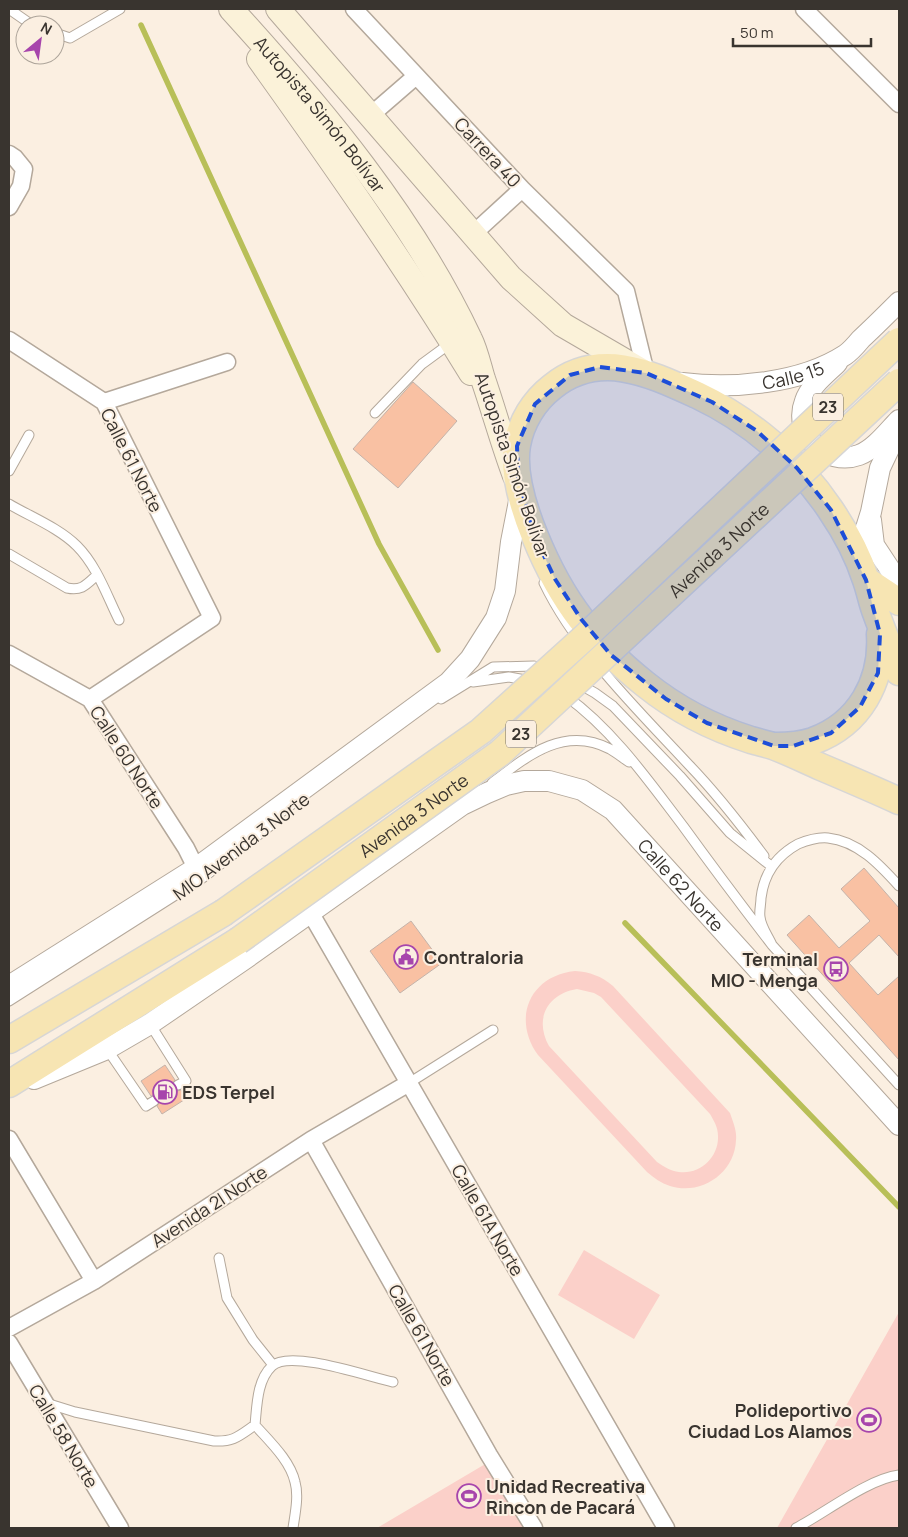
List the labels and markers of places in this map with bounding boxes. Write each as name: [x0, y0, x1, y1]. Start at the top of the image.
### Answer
public building icon: Contraloria: [393, 944, 419, 970]
place label: Contraloria: [424, 945, 524, 969]
place label: Terminal MIO - Menga: [711, 947, 818, 992]
bus stop icon: Terminal MIO - Menga: [823, 956, 849, 982]
fuel station icon: EDS Terpel: [152, 1079, 178, 1105]
place label: EDS Terpel: [182, 1080, 275, 1104]
place label: Polideportivo Ciudad Los Alamos: [688, 1398, 852, 1443]
sports icon: Polideportivo Ciudad Los Alamos: [856, 1407, 882, 1433]
place label: Unidad Recreativa Rincon de Pacará: [486, 1474, 645, 1519]
sports icon: Unidad Recreativa Rincon de Pacará: [456, 1483, 482, 1509]

